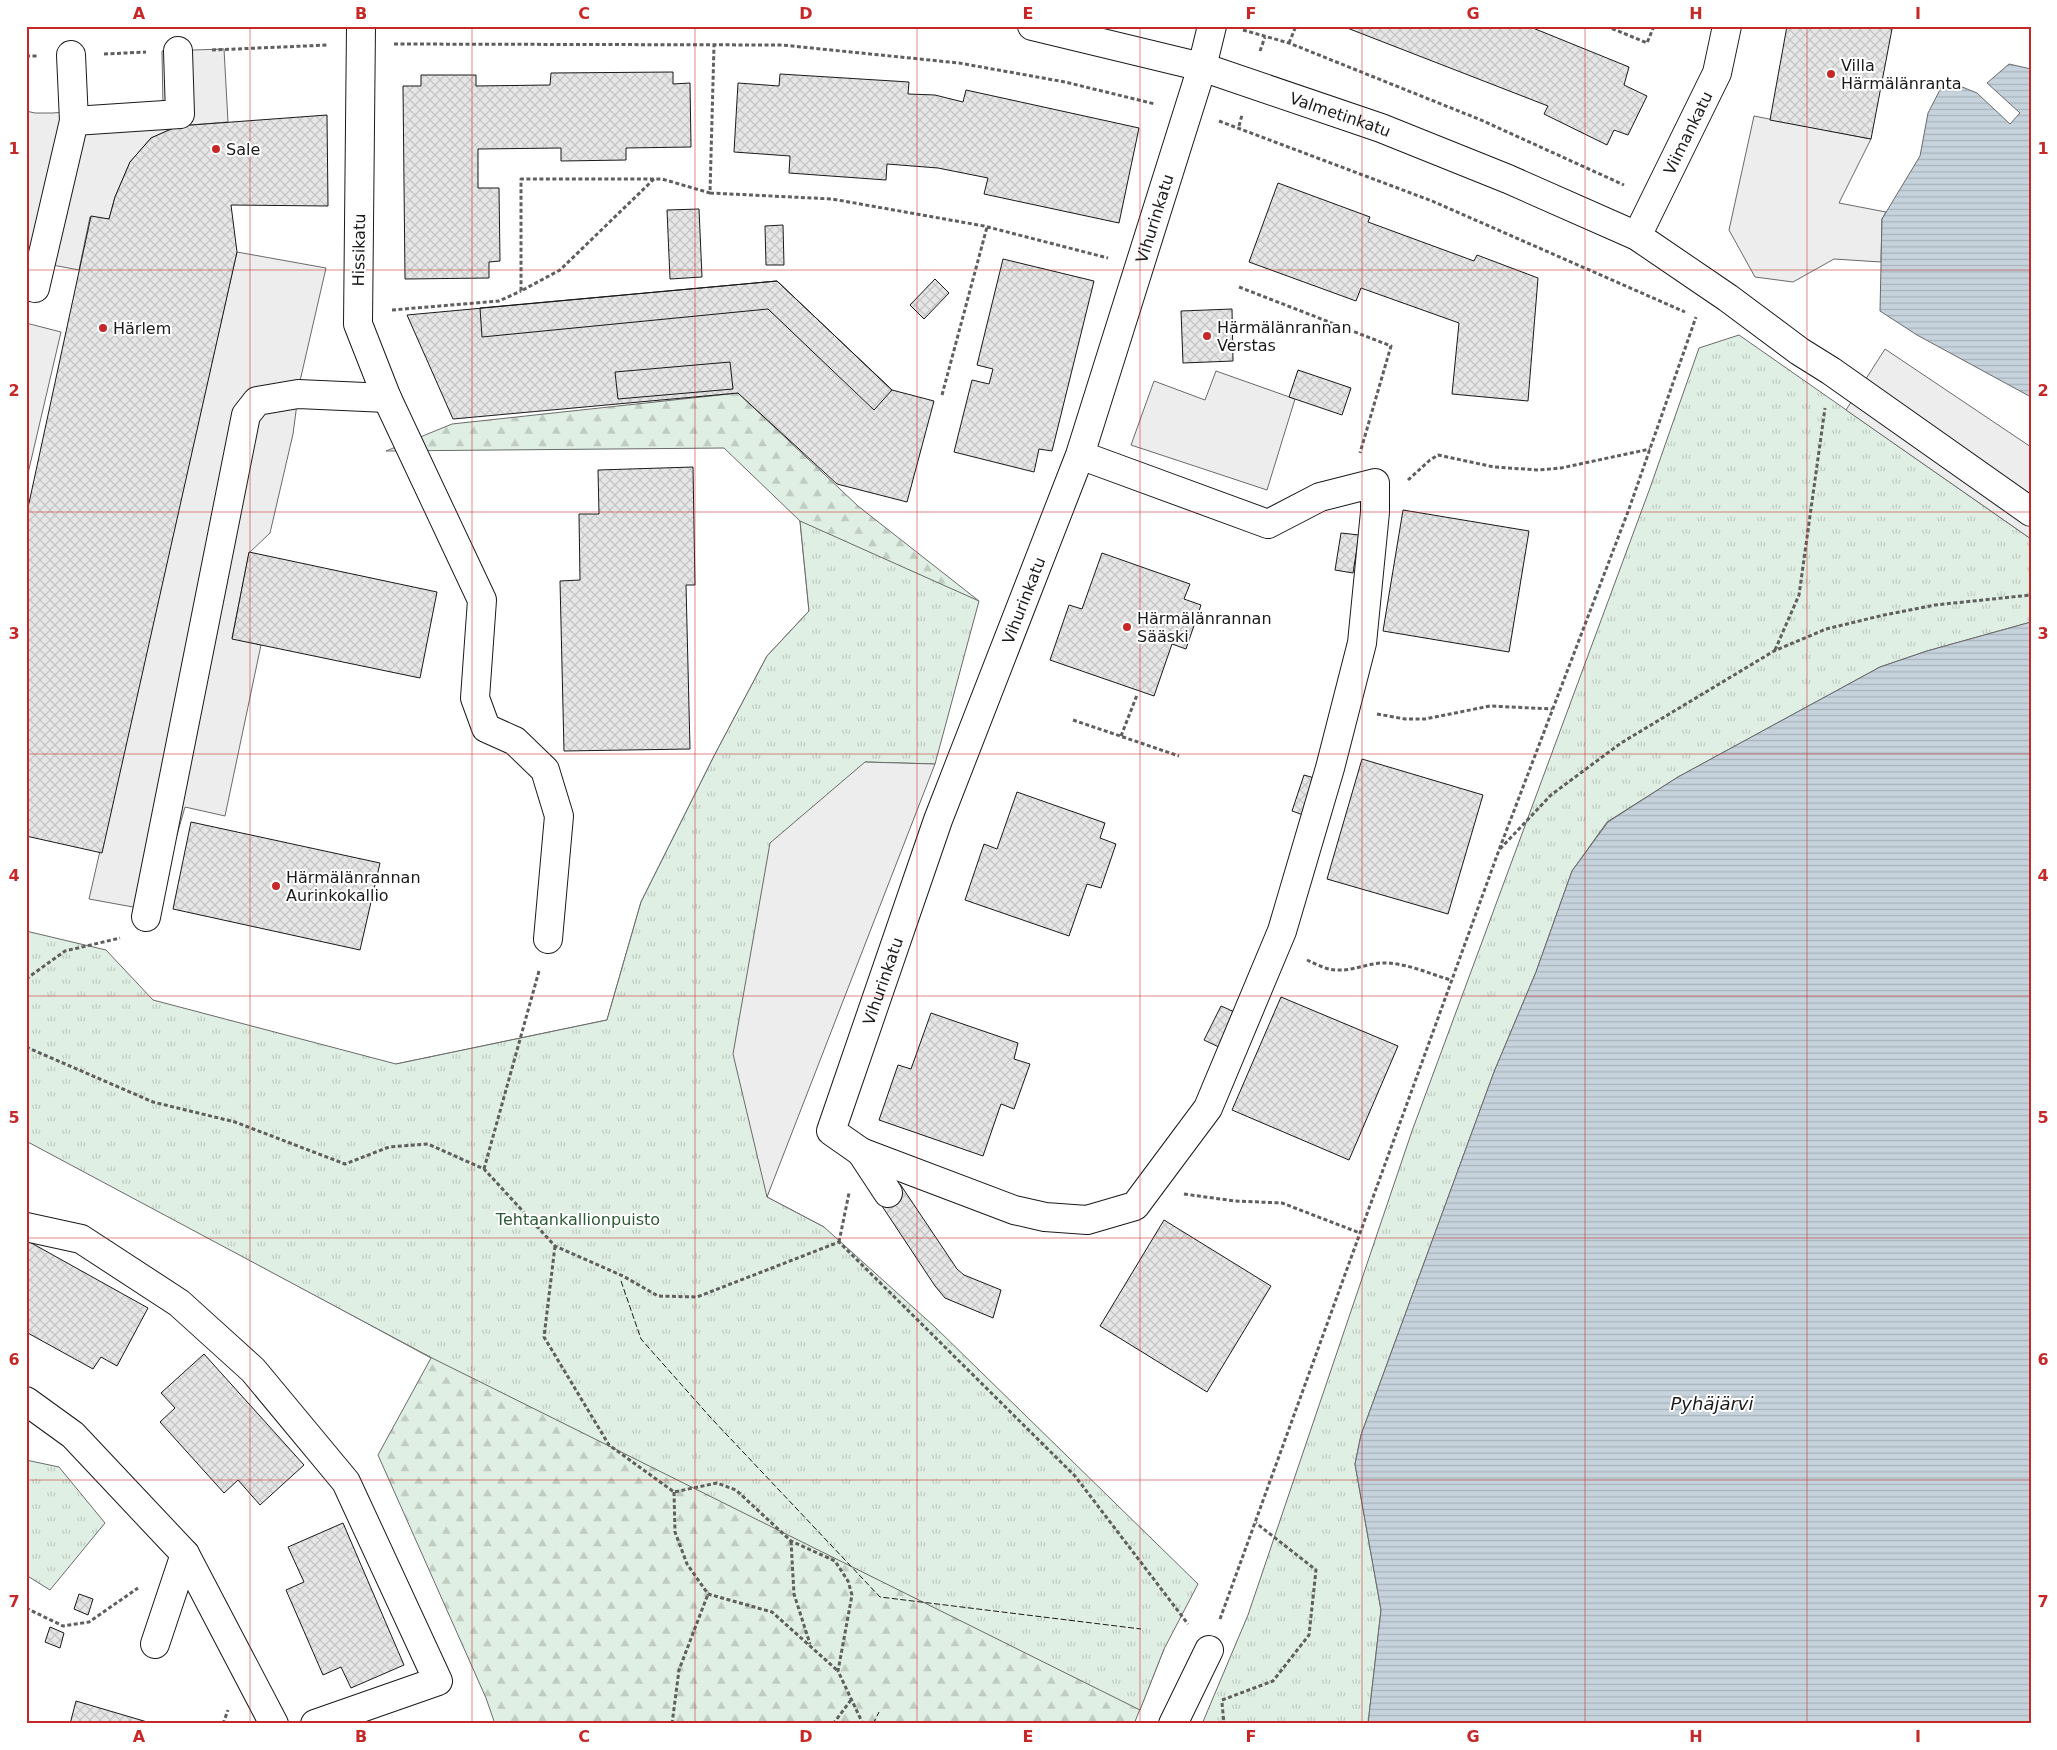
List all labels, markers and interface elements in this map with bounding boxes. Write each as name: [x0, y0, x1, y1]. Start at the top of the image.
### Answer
text: A: [133, 4, 146, 23]
text: B: [355, 4, 367, 23]
text: C: [578, 4, 590, 23]
text: D: [799, 4, 813, 23]
text: E: [1023, 4, 1033, 23]
text: F: [1246, 4, 1256, 23]
text: G: [1466, 4, 1480, 23]
text: H: [1689, 4, 1703, 23]
text: I: [1915, 4, 1921, 23]
place label: Villa Härmälänranta: [1841, 56, 1962, 93]
marker: Villa Härmälänranta: [1825, 68, 1837, 80]
street label: Valmetinkatu: [1287, 88, 1394, 140]
street label: Viimankatu: [1659, 88, 1716, 177]
text: 1: [8, 139, 20, 158]
text: 1: [2037, 139, 2049, 158]
place label: Sale: [226, 140, 260, 159]
marker: Sale: [210, 143, 222, 155]
street label: Vihurinkatu: [1132, 172, 1177, 265]
street label: Hissikatu: [349, 213, 369, 287]
place label: Härmälänrannan Verstas: [1217, 318, 1352, 355]
place label: Härlem: [113, 319, 171, 338]
marker: Härlem: [97, 322, 109, 334]
marker: Härmälänrannan Verstas: [1201, 330, 1213, 342]
text: 2: [8, 381, 20, 400]
text: 2: [2037, 381, 2049, 400]
street label: Vihurinkatu: [998, 554, 1049, 646]
place label: Härmälänrannan Sääski: [1137, 609, 1272, 646]
marker: Härmälänrannan Sääski: [1121, 621, 1133, 633]
text: 3: [8, 624, 20, 643]
text: 3: [2037, 624, 2049, 643]
text: 4: [8, 866, 20, 885]
text: 4: [2037, 866, 2049, 885]
place label: Härmälänrannan Aurinkokallio: [286, 868, 421, 905]
marker: Härmälänrannan Aurinkokallio: [270, 880, 282, 892]
street label: Vihurinkatu: [859, 935, 907, 1027]
text: 5: [8, 1108, 20, 1127]
text: 5: [2037, 1108, 2049, 1127]
park label: Tehtaankallionpuisto: [495, 1210, 660, 1229]
text: 6: [8, 1350, 20, 1369]
text: 6: [2037, 1350, 2049, 1369]
water label: Pyhäjärvi: [1670, 1393, 1754, 1414]
text: 7: [8, 1592, 20, 1611]
text: 7: [2037, 1592, 2049, 1611]
text: A: [133, 1727, 146, 1746]
text: B: [355, 1727, 367, 1746]
text: C: [578, 1727, 590, 1746]
text: D: [799, 1727, 813, 1746]
text: E: [1023, 1727, 1033, 1746]
text: F: [1246, 1727, 1256, 1746]
text: G: [1466, 1727, 1480, 1746]
text: H: [1689, 1727, 1703, 1746]
text: I: [1915, 1727, 1921, 1746]

